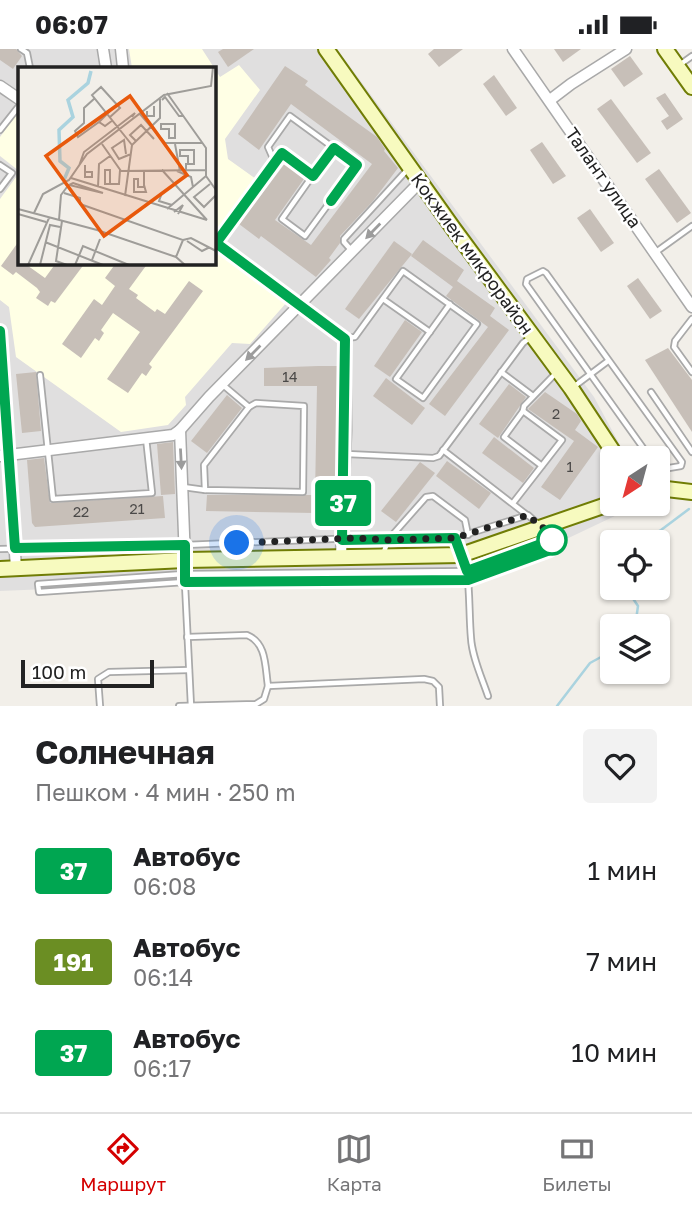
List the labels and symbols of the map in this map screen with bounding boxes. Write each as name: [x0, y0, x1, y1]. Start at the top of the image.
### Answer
inset map: [18, 67, 215, 264]
street label: Талант улица: [561, 123, 647, 232]
street label: Кокжиек микрорайон: [407, 168, 539, 339]
one-way arrow: [365, 222, 381, 240]
one-way arrow: [244, 344, 261, 361]
house number: 14: [282, 368, 298, 385]
house number: 2: [552, 405, 560, 422]
north arrow: [600, 446, 670, 516]
one-way arrow: [176, 448, 187, 470]
house number: 1: [567, 458, 574, 475]
line badge: 37: [312, 480, 374, 526]
house number: 21: [130, 500, 145, 517]
house number: 22: [73, 503, 89, 520]
your location: [219, 525, 254, 560]
unlabelled marker: [537, 525, 567, 555]
scale bar: [21, 657, 154, 689]

